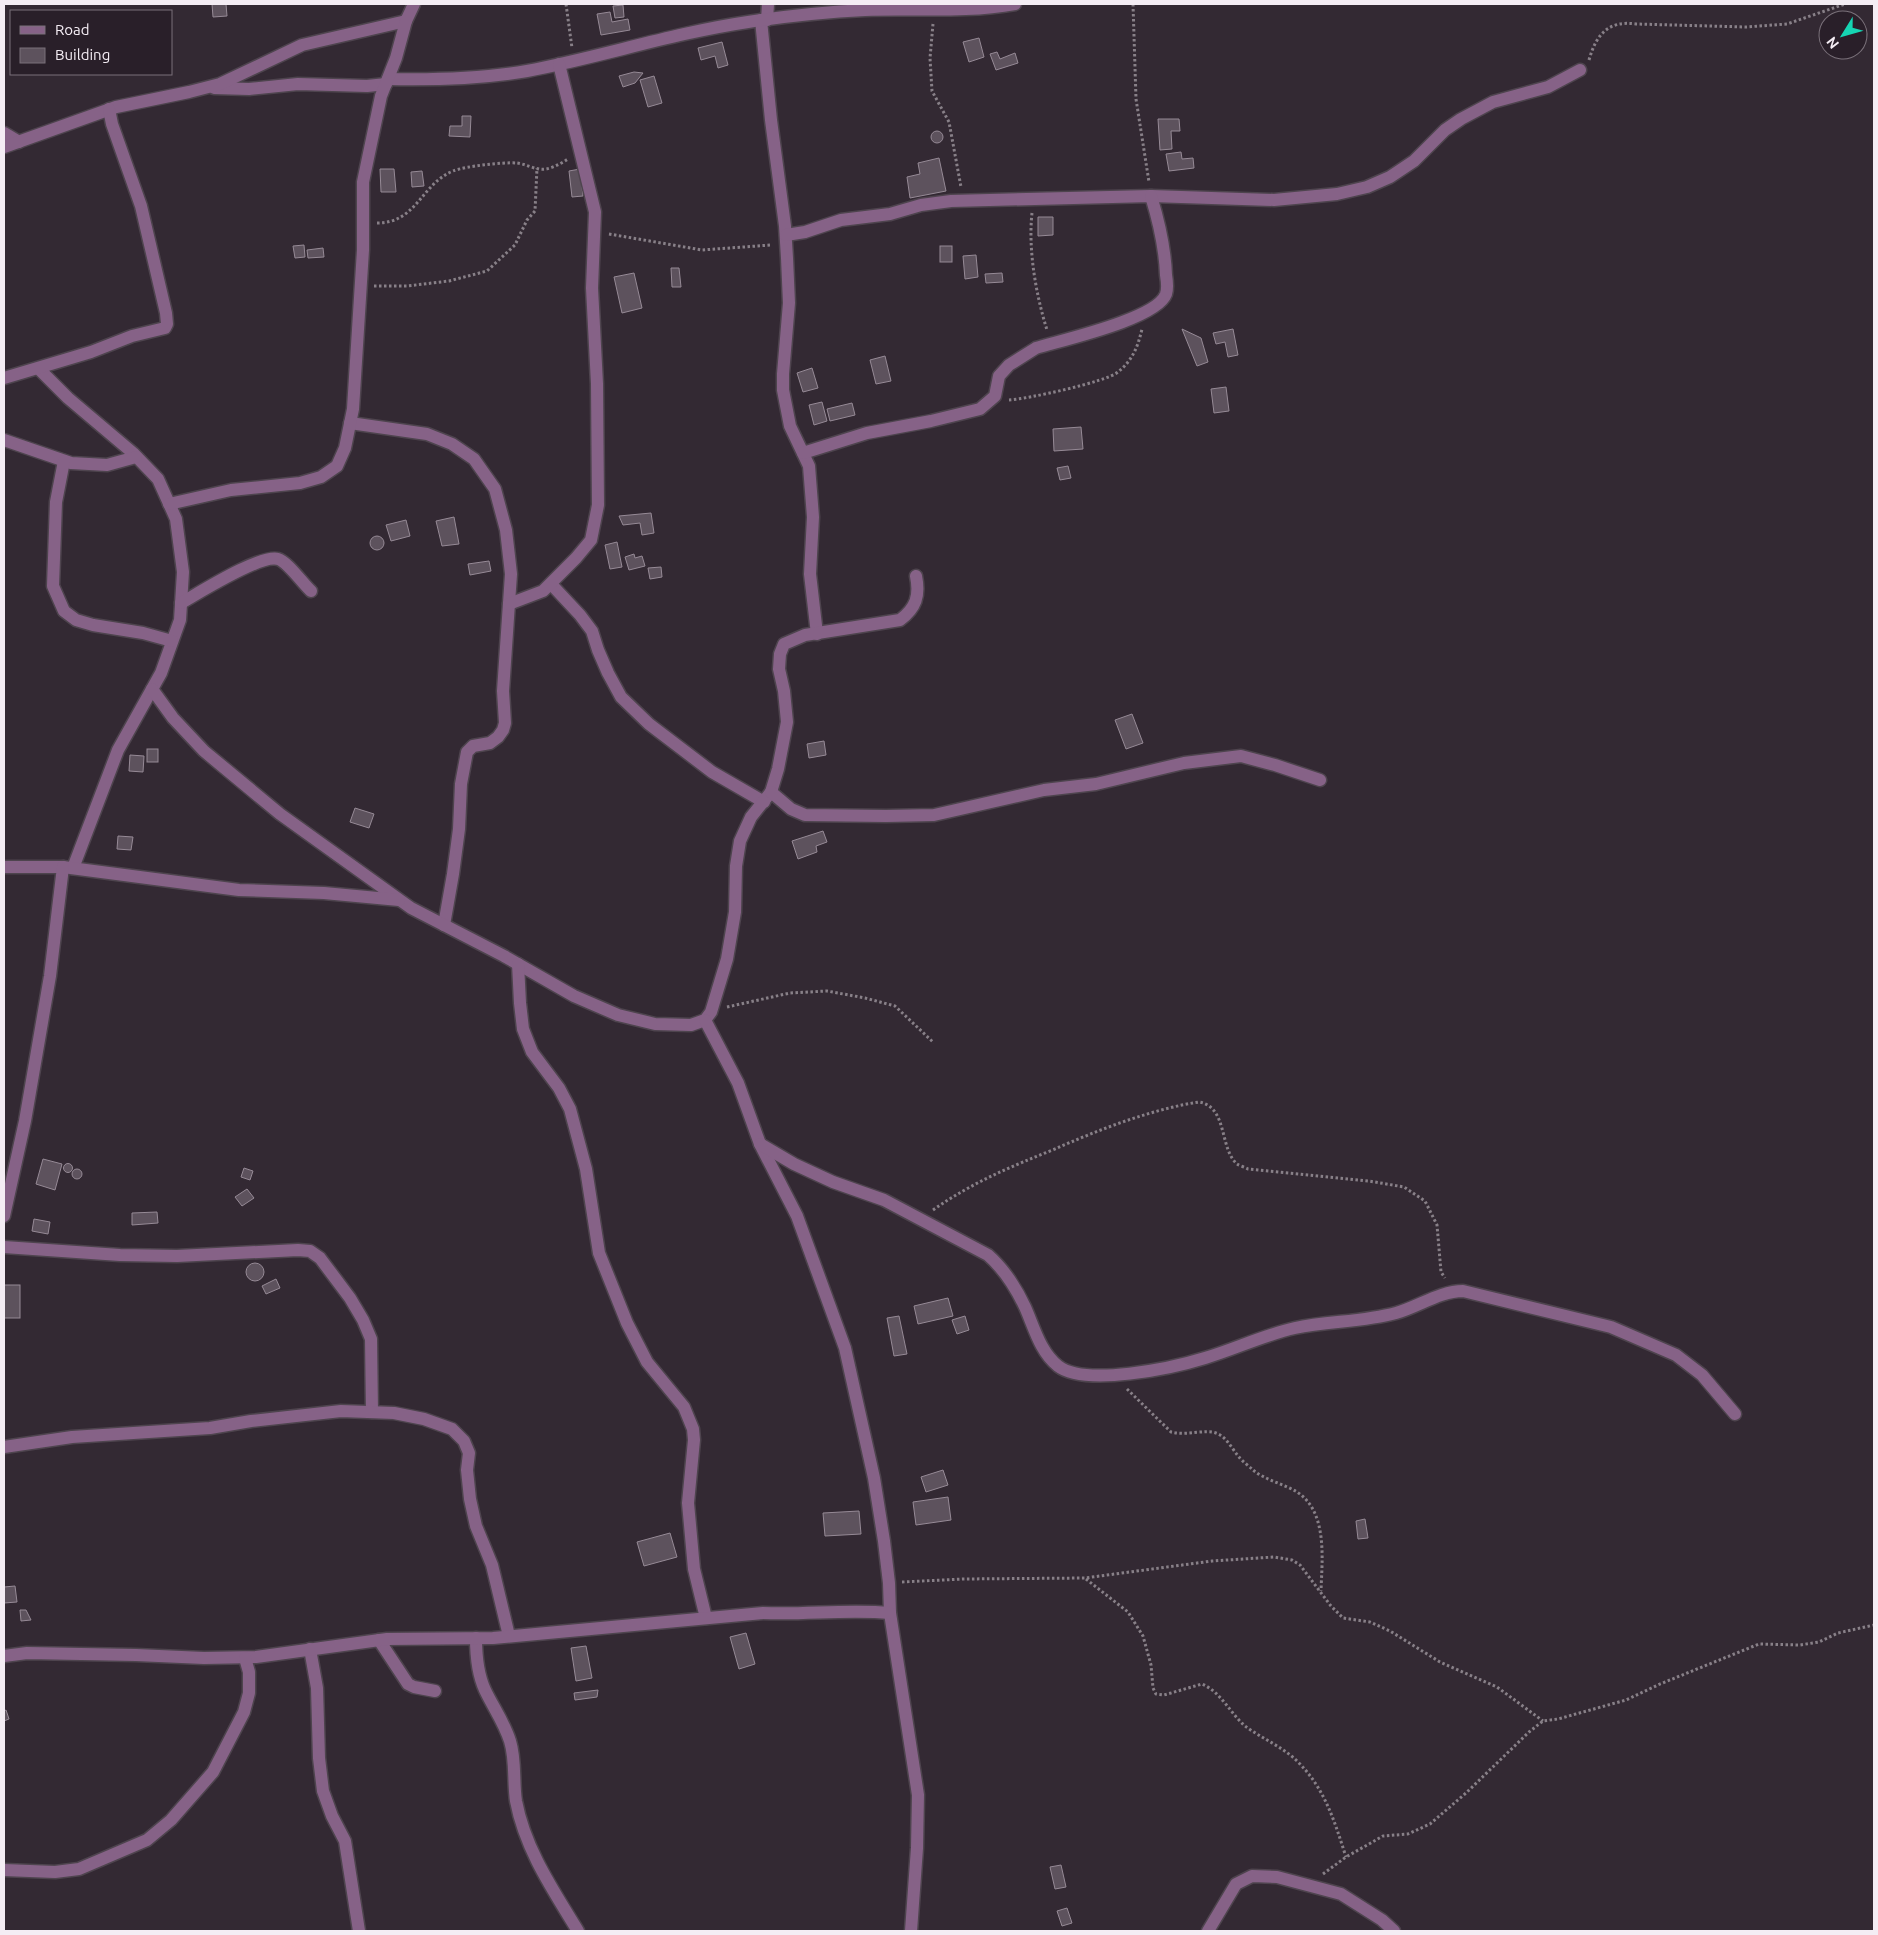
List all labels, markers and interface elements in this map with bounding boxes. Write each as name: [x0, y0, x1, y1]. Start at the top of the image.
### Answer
legend: [10, 10, 172, 75]
north arrow: [1818, 10, 1868, 60]
text: Road: [55, 21, 90, 38]
text: N: [1823, 34, 1842, 52]
text: Building: [55, 46, 110, 63]

